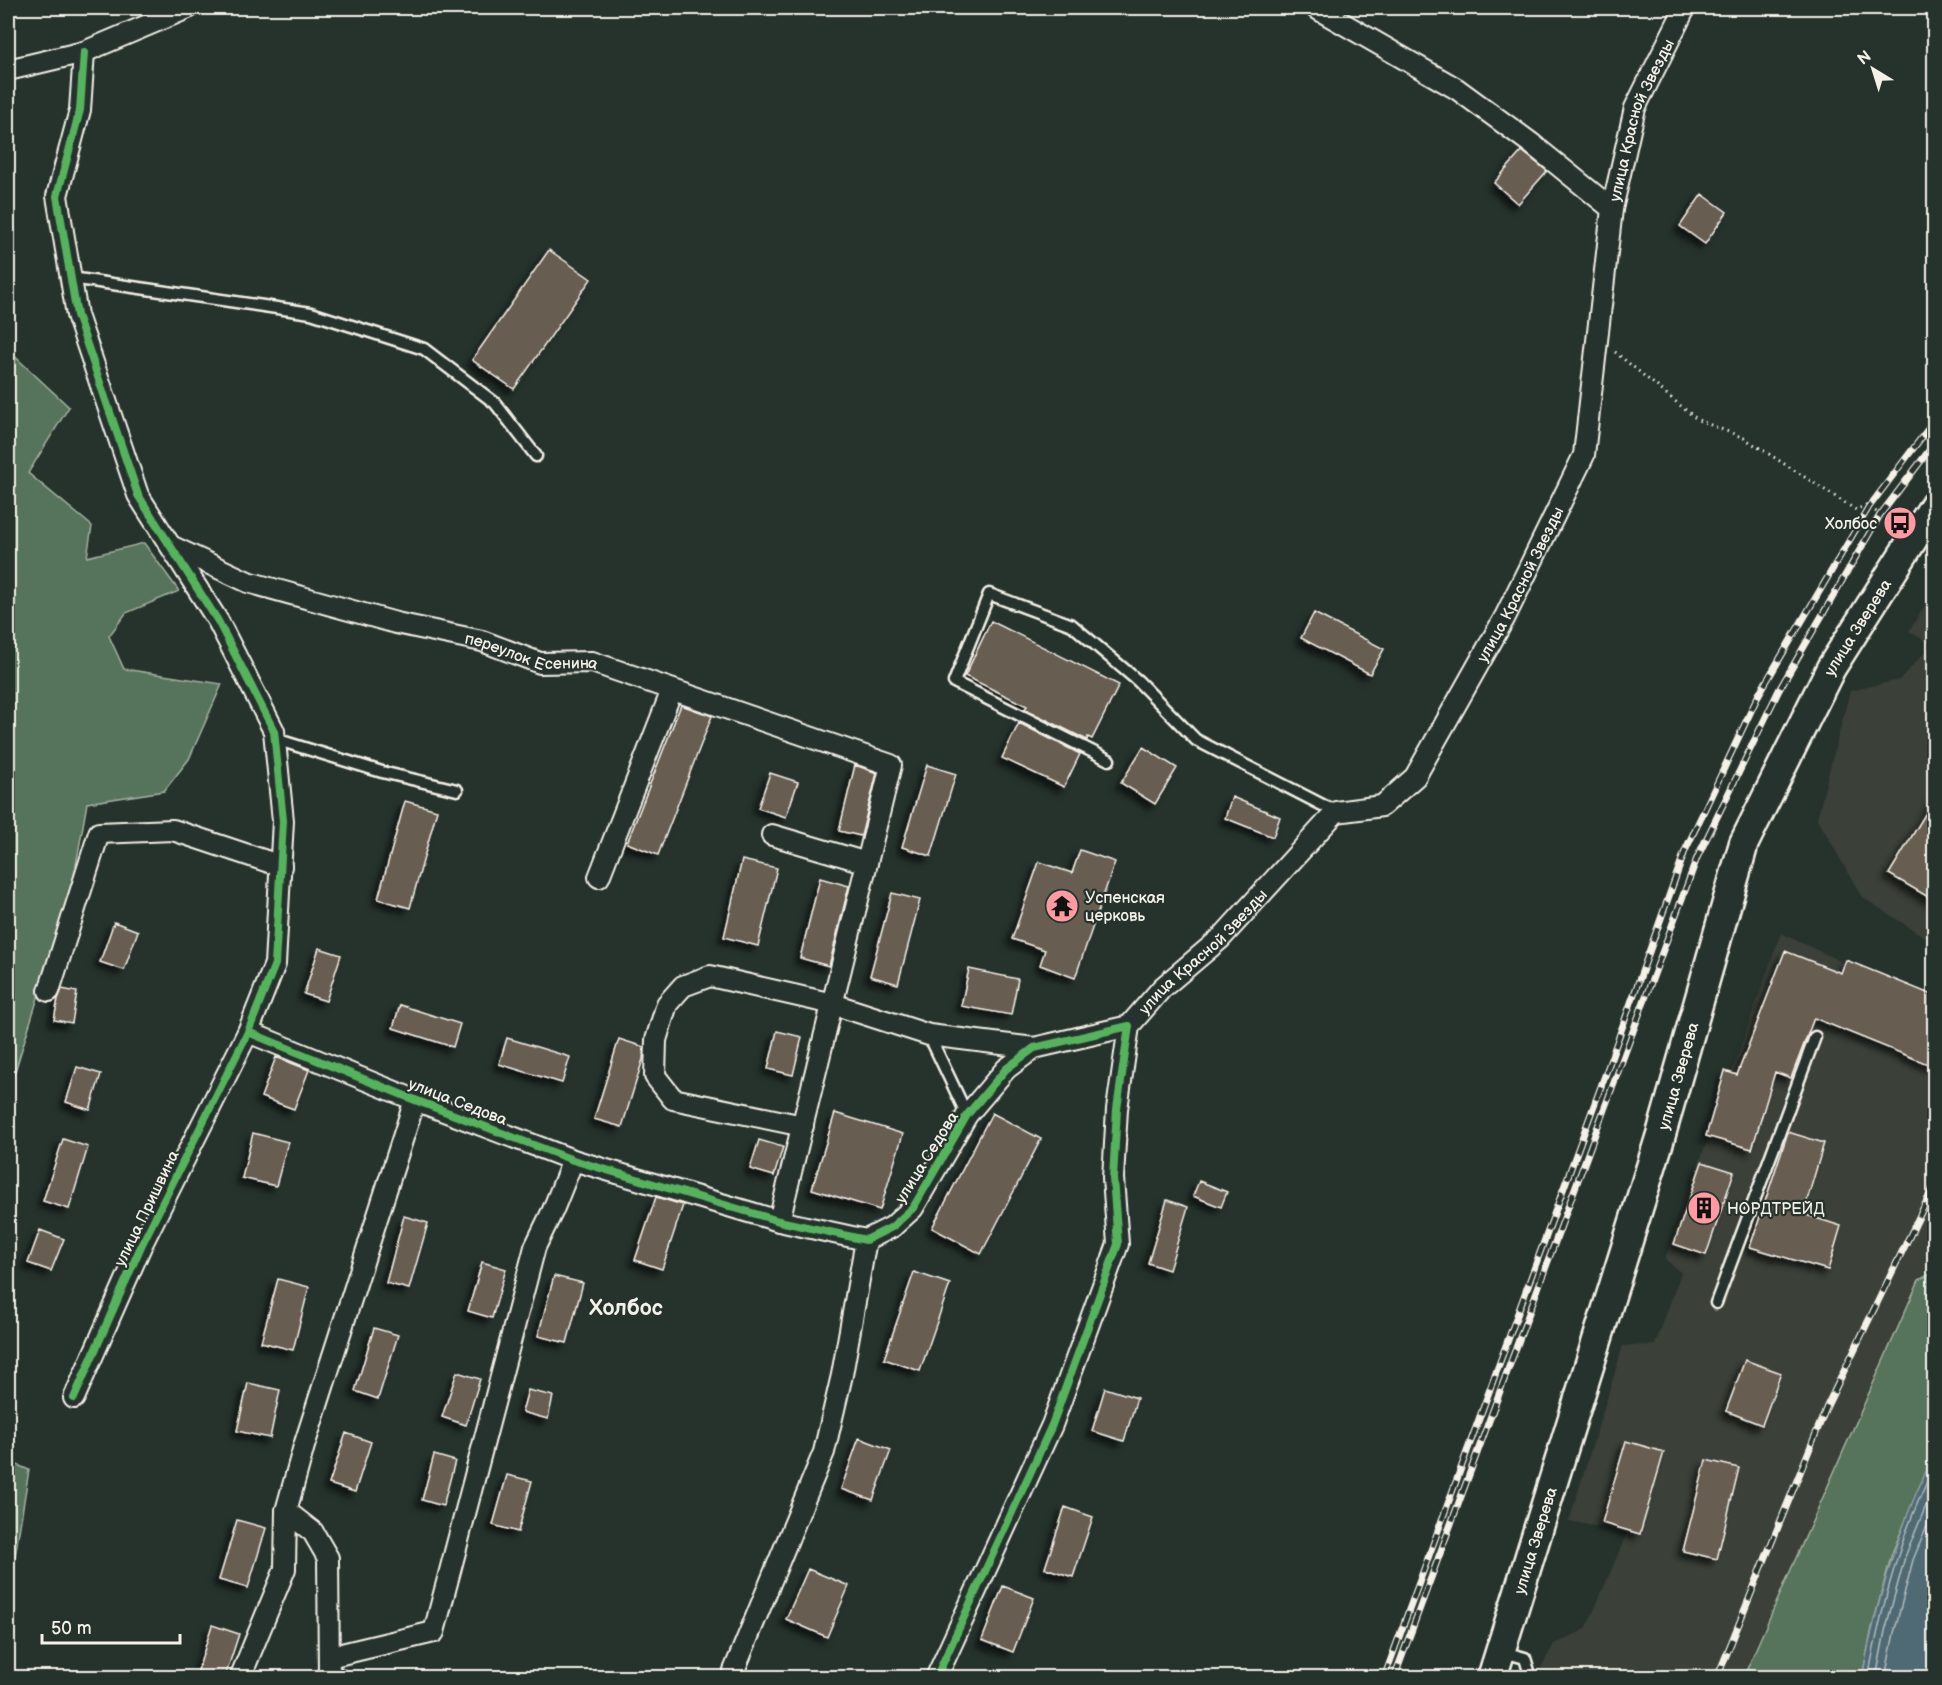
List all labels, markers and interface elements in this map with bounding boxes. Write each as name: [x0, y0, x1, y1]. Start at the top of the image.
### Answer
street label: улица Красной Звезды: [1606, 36, 1679, 204]
north arrow: [1843, 39, 1903, 99]
text: N: [1854, 47, 1875, 70]
street label: улица Красной Звезды: [1473, 504, 1568, 666]
bus stop icon: Холбос: [1882, 505, 1918, 541]
place label: Холбос: [1825, 515, 1877, 534]
street label: улица Зверева: [1821, 576, 1896, 679]
street label: переулок Есенина: [463, 630, 601, 675]
street label: улица Красной Звезды: [1135, 886, 1272, 1019]
temple icon: Успенская церковь: [1044, 888, 1080, 924]
place label: Успенская церковь: [1085, 889, 1165, 926]
street label: улица Зверева: [1655, 1020, 1704, 1132]
street label: улица Седова: [405, 1075, 510, 1130]
street label: улица Седова: [892, 1108, 963, 1207]
street label: улица Пришвина: [111, 1147, 184, 1270]
building icon: НОРДТРЕЙД: [1686, 1190, 1722, 1226]
place label: НОРДТРЕЙД: [1727, 1200, 1825, 1219]
district label: Холбос: [588, 1295, 663, 1322]
street label: улица Зверева: [1511, 1485, 1562, 1597]
scale bar: [42, 1607, 180, 1645]
text: 50 m: [51, 1618, 92, 1639]

